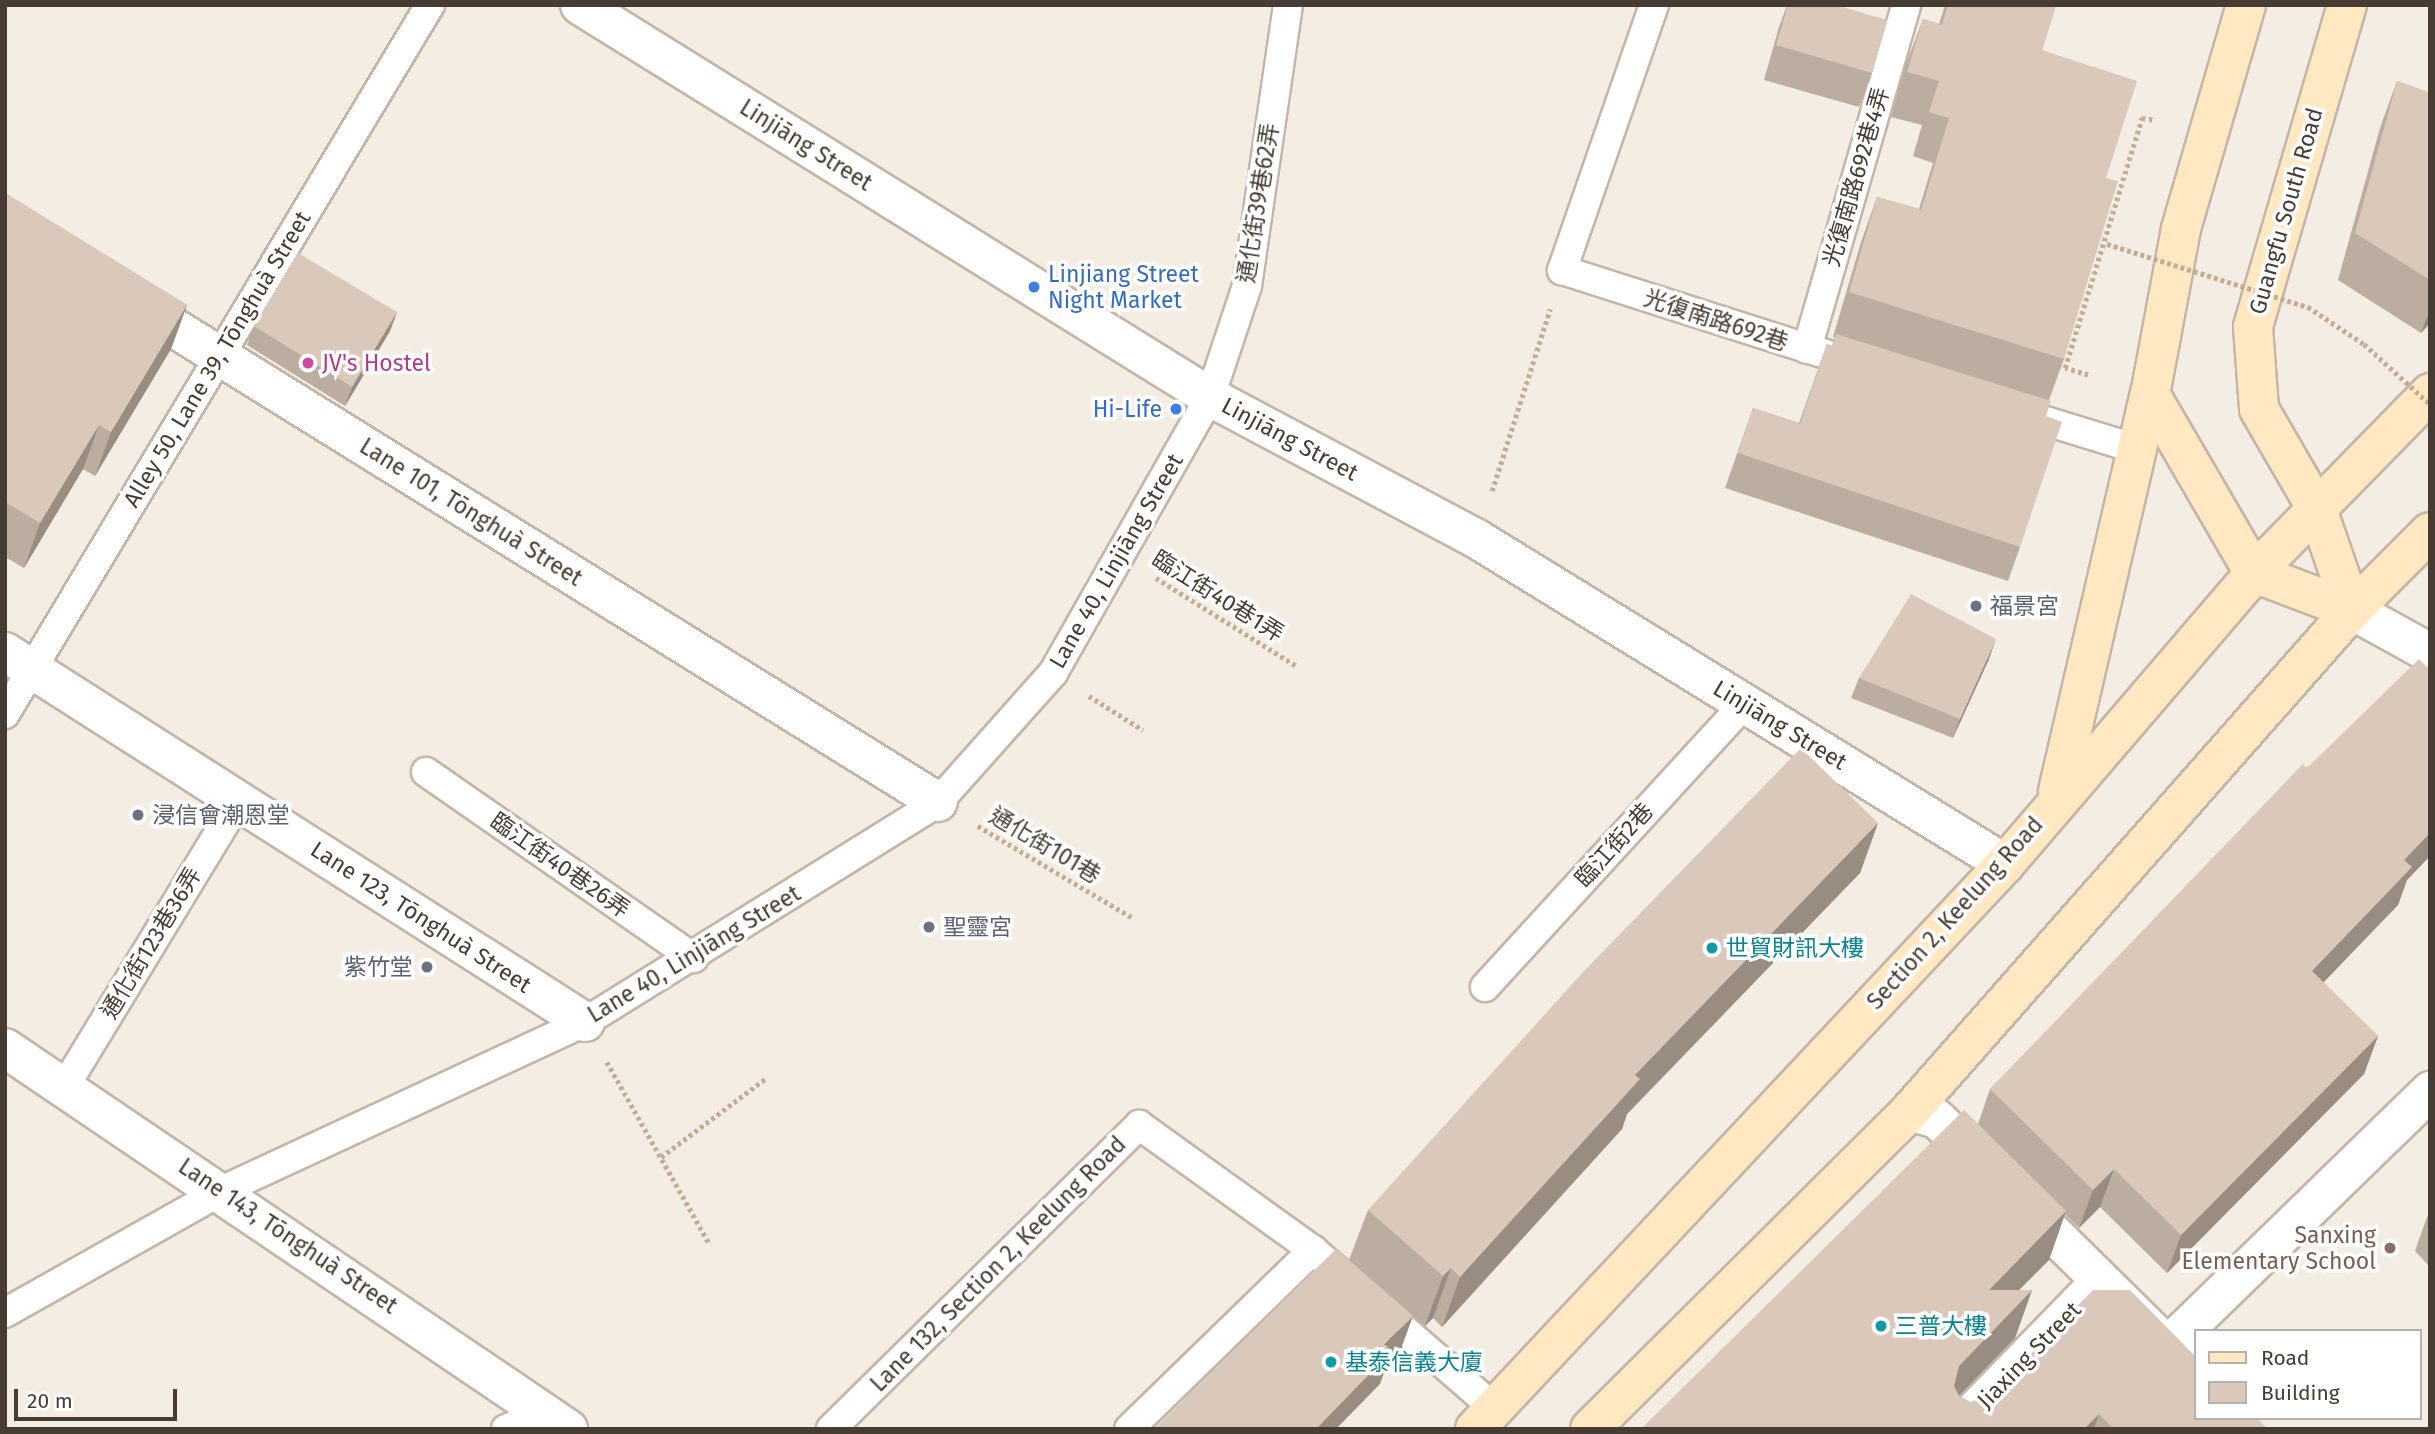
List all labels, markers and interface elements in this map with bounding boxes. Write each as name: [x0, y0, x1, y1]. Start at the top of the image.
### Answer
street label: 光復南路692巷4弄: [1817, 84, 1895, 270]
street label: Linjiāng Street: [735, 93, 877, 197]
street label: Guangfu South Road: [2243, 105, 2329, 317]
street label: 通化街39巷62弄: [1232, 121, 1284, 285]
street label: Alley 50, Lane 39, Tōnghuà Street: [117, 206, 317, 512]
place label: Linjiang Street Night Market: [1048, 260, 1199, 314]
marker: Linjiang Street Night Market: [1026, 279, 1042, 295]
street label: 光復南路692巷: [1640, 284, 1792, 356]
place label: JV's Hostel: [322, 349, 431, 377]
marker: JV's Hostel: [300, 355, 316, 371]
street label: Linjiāng Street: [1217, 391, 1363, 487]
place label: Hi-Life: [1093, 395, 1162, 423]
marker: Hi-Life: [1168, 401, 1184, 417]
street label: Lane 101, Tōnghuà Street: [355, 432, 587, 592]
street label: Lane 40, Linjiāng Street: [1043, 449, 1189, 673]
street label: 臨江街40巷1弄: [1147, 545, 1289, 647]
place label: 福景宮: [1990, 592, 2059, 620]
marker: 福景宮: [1968, 598, 1984, 614]
street label: Linjiāng Street: [1708, 674, 1852, 776]
street label: 臨江街2巷: [1569, 797, 1659, 893]
place label: 浸信會潮恩堂: [152, 801, 290, 829]
street label: 通化街101巷: [985, 801, 1105, 889]
marker: 浸信會潮恩堂: [130, 807, 146, 823]
street label: 臨江街40巷26弄: [485, 807, 635, 923]
street label: Section 2, Keelung Road: [1861, 811, 2049, 1015]
street label: Lane 123, Tōnghuà Street: [305, 835, 537, 999]
street label: 通化街123巷36弄: [95, 862, 207, 1024]
street label: Lane 40, Linjiāng Street: [583, 880, 805, 1028]
place label: 聖靈宮: [943, 913, 1012, 941]
marker: 聖靈宮: [921, 919, 937, 935]
place label: 世貿財訊大樓: [1726, 934, 1864, 962]
marker: 世貿財訊大樓: [1704, 940, 1720, 956]
place label: 紫竹堂: [344, 953, 413, 981]
marker: 紫竹堂: [419, 959, 435, 975]
street label: Lane 132, Section 2, Keelung Road: [865, 1131, 1131, 1397]
street label: Lane 143, Tōnghuà Street: [173, 1152, 403, 1320]
place label: Sanxing Elementary School: [2181, 1221, 2376, 1275]
marker: Sanxing Elementary School: [2382, 1240, 2398, 1256]
street label: Jiaxing Street: [1971, 1296, 2087, 1414]
place label: 三普大樓: [1895, 1312, 1987, 1340]
marker: 三普大樓: [1873, 1318, 1889, 1334]
legend: [2194, 1329, 2421, 1420]
text: Road: [2261, 1345, 2309, 1371]
place label: 基泰信義大廈: [1345, 1348, 1483, 1376]
marker: 基泰信義大廈: [1323, 1354, 1339, 1370]
scale bar: [18, 1374, 180, 1418]
text: Building: [2261, 1380, 2340, 1406]
text: 20 m: [27, 1388, 73, 1414]

